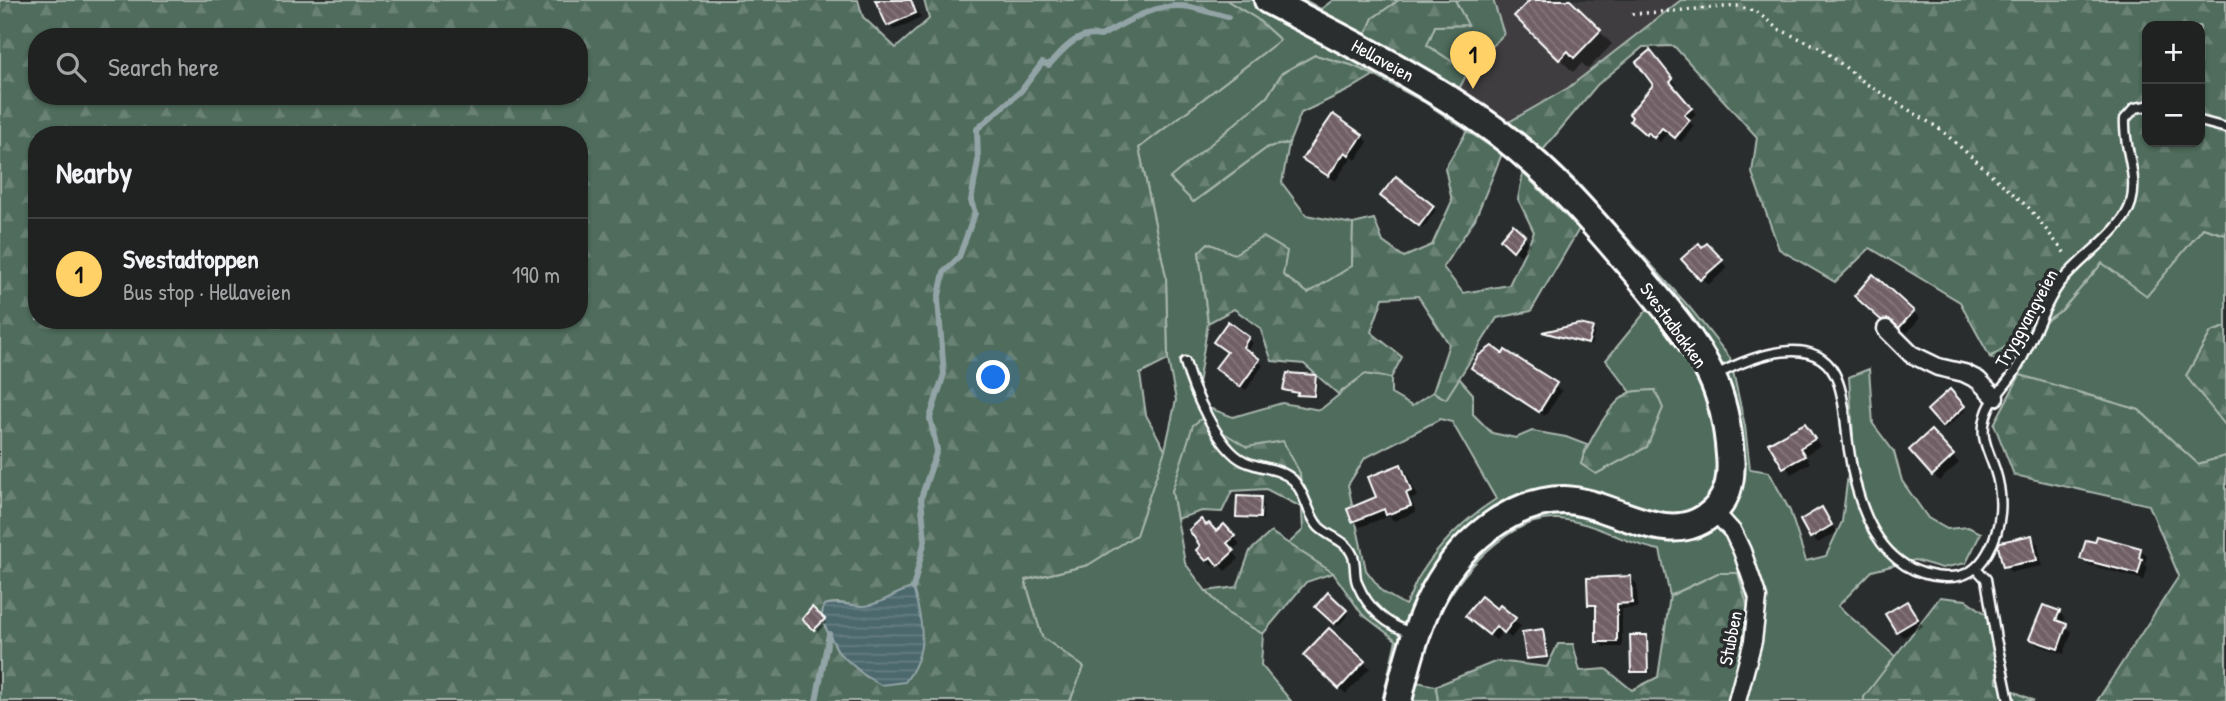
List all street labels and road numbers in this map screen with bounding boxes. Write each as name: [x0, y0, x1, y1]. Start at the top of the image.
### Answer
street label: Hellaveien: [1347, 32, 1419, 88]
street label: Tryggvangveien: [1988, 264, 2064, 372]
street label: Svestadbakken: [1634, 277, 1714, 373]
street label: Stubben: [1712, 609, 1748, 667]

